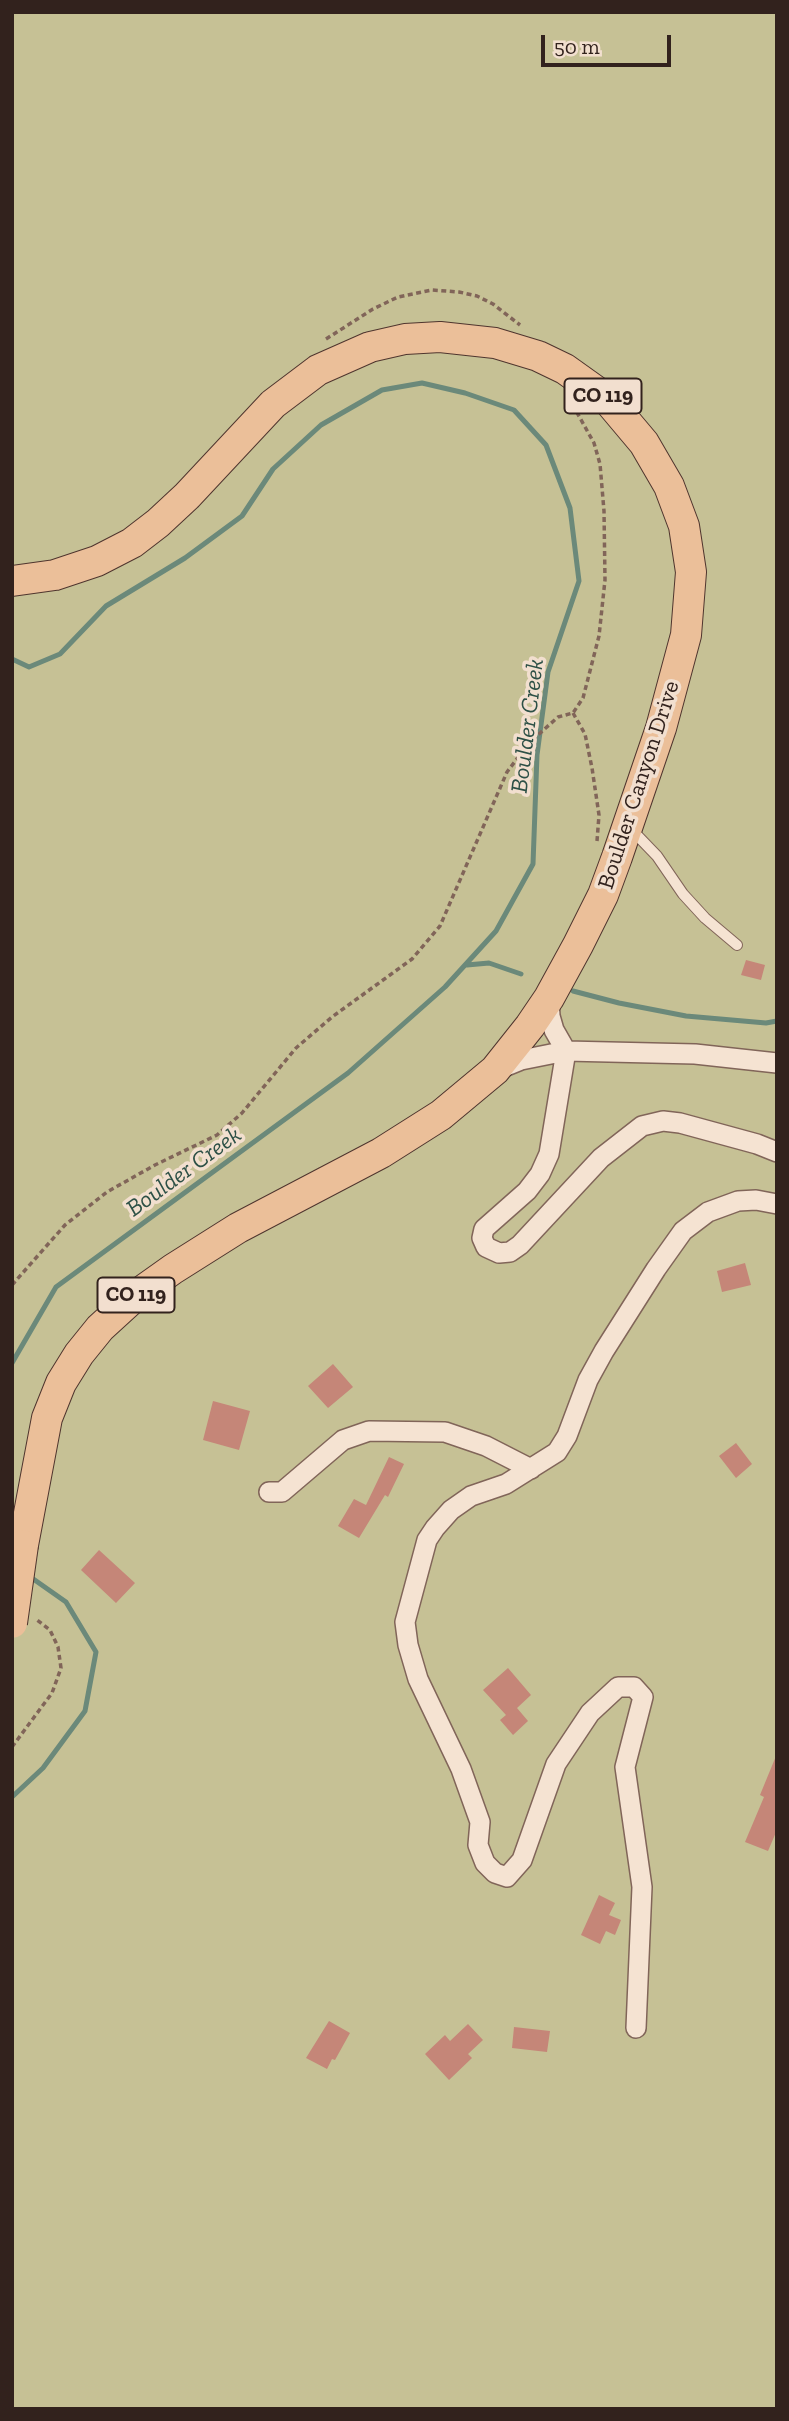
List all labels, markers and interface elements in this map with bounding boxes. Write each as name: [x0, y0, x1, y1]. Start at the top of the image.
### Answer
scale bar: [544, 21, 674, 65]
text: 50 m: [554, 34, 600, 59]
road number: CO 119: [564, 378, 642, 414]
water label: Boulder Creek: [505, 657, 551, 795]
street label: Boulder Canyon Drive: [592, 677, 686, 893]
water label: Boulder Creek: [121, 1121, 247, 1223]
road number: CO 119: [97, 1278, 174, 1312]

